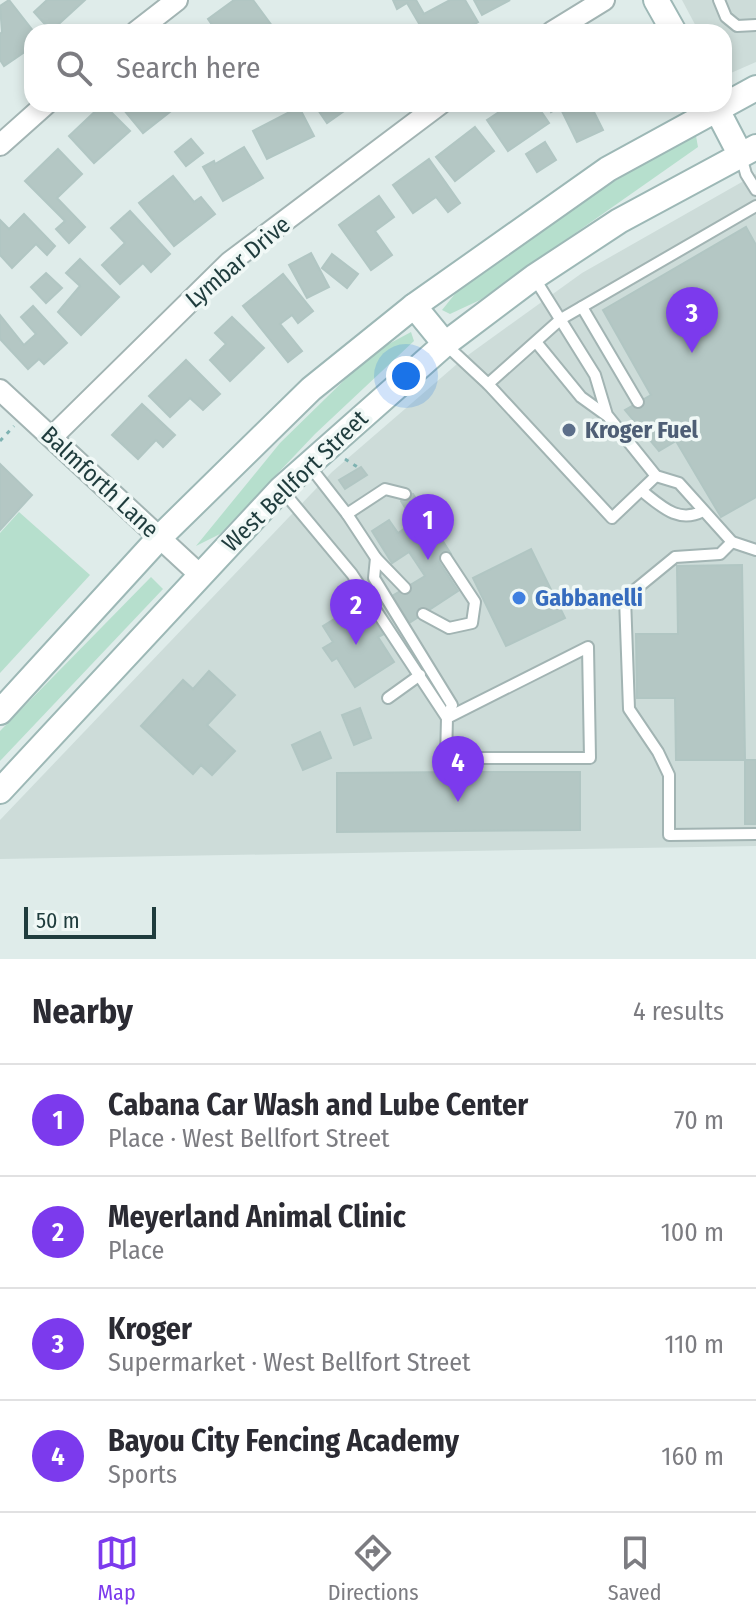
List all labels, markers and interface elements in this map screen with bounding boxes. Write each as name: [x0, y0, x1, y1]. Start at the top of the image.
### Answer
search box: [24, 24, 732, 112]
icon: search: [52, 46, 96, 90]
text: Search here: [116, 50, 261, 86]
street label: Lymbar Drive: [180, 210, 296, 314]
pin: 3: [666, 287, 718, 353]
your location: [386, 356, 426, 396]
street label: West Bellfort Street: [216, 404, 374, 558]
place label: Kroger Fuel: [585, 416, 699, 444]
street label: Balmforth Lane: [35, 420, 165, 544]
marker: Kroger Fuel: [560, 421, 578, 439]
pin: 1: [402, 494, 454, 560]
pin: 2: [330, 579, 382, 645]
place label: Gabbanelli: [535, 584, 643, 612]
marker: Gabbanelli: [510, 589, 528, 607]
pin: 4: [432, 736, 484, 802]
scale bar: [24, 903, 156, 939]
text: 50 m: [36, 907, 80, 934]
text: Nearby: [32, 991, 133, 1032]
text: 4 results: [633, 996, 724, 1027]
text: Cabana Car Wash and Lube Center: [108, 1087, 528, 1123]
text: 1: [53, 1105, 64, 1136]
text: 70 m: [674, 1105, 724, 1136]
text: Place · West Bellfort Street: [108, 1123, 390, 1154]
text: Meyerland Animal Clinic: [108, 1199, 406, 1235]
text: 2: [52, 1217, 64, 1248]
text: 100 m: [661, 1217, 724, 1248]
text: Place: [108, 1235, 164, 1266]
text: Kroger: [108, 1311, 192, 1347]
text: 3: [52, 1329, 64, 1360]
text: 110 m: [664, 1329, 724, 1360]
text: Supermarket · West Bellfort Street: [108, 1347, 471, 1378]
text: Bayou City Fencing Academy: [108, 1423, 459, 1459]
text: 4: [51, 1441, 65, 1472]
text: 160 m: [661, 1441, 724, 1472]
text: Sports: [108, 1459, 177, 1490]
tab: Map: [95, 1531, 139, 1606]
tab: Directions: [328, 1531, 419, 1606]
tab: Saved: [608, 1531, 661, 1606]

